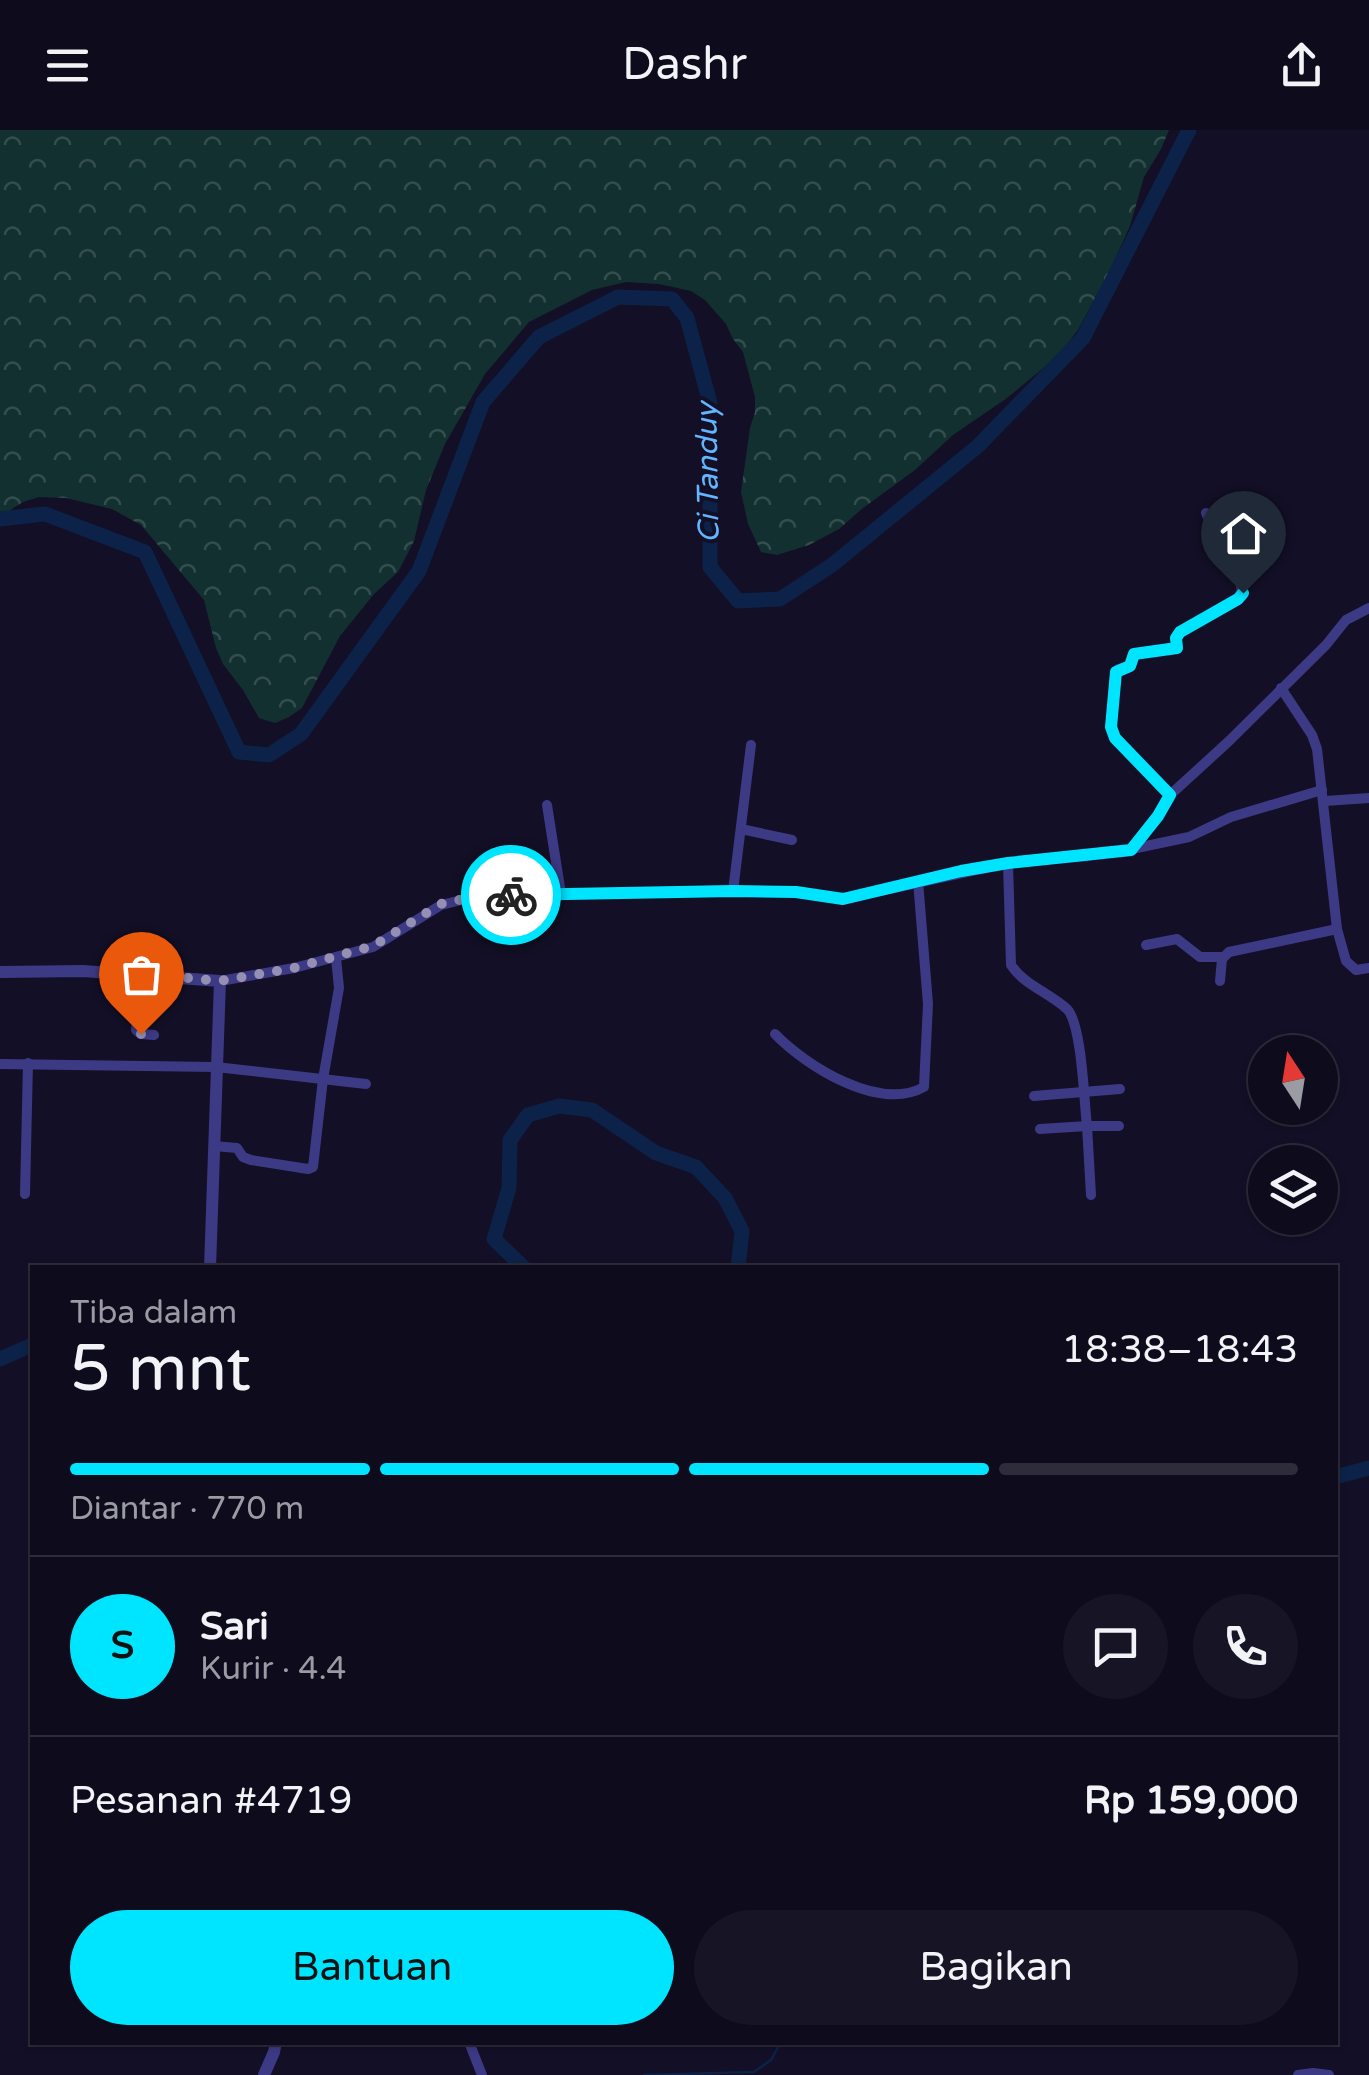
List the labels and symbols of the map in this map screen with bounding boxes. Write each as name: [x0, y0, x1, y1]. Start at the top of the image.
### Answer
water label: Ci Tanduy: [688, 400, 728, 544]
pin: [1201, 491, 1286, 594]
courier: [461, 845, 561, 945]
pin: [99, 932, 184, 1035]
north arrow: [1248, 1035, 1338, 1125]

